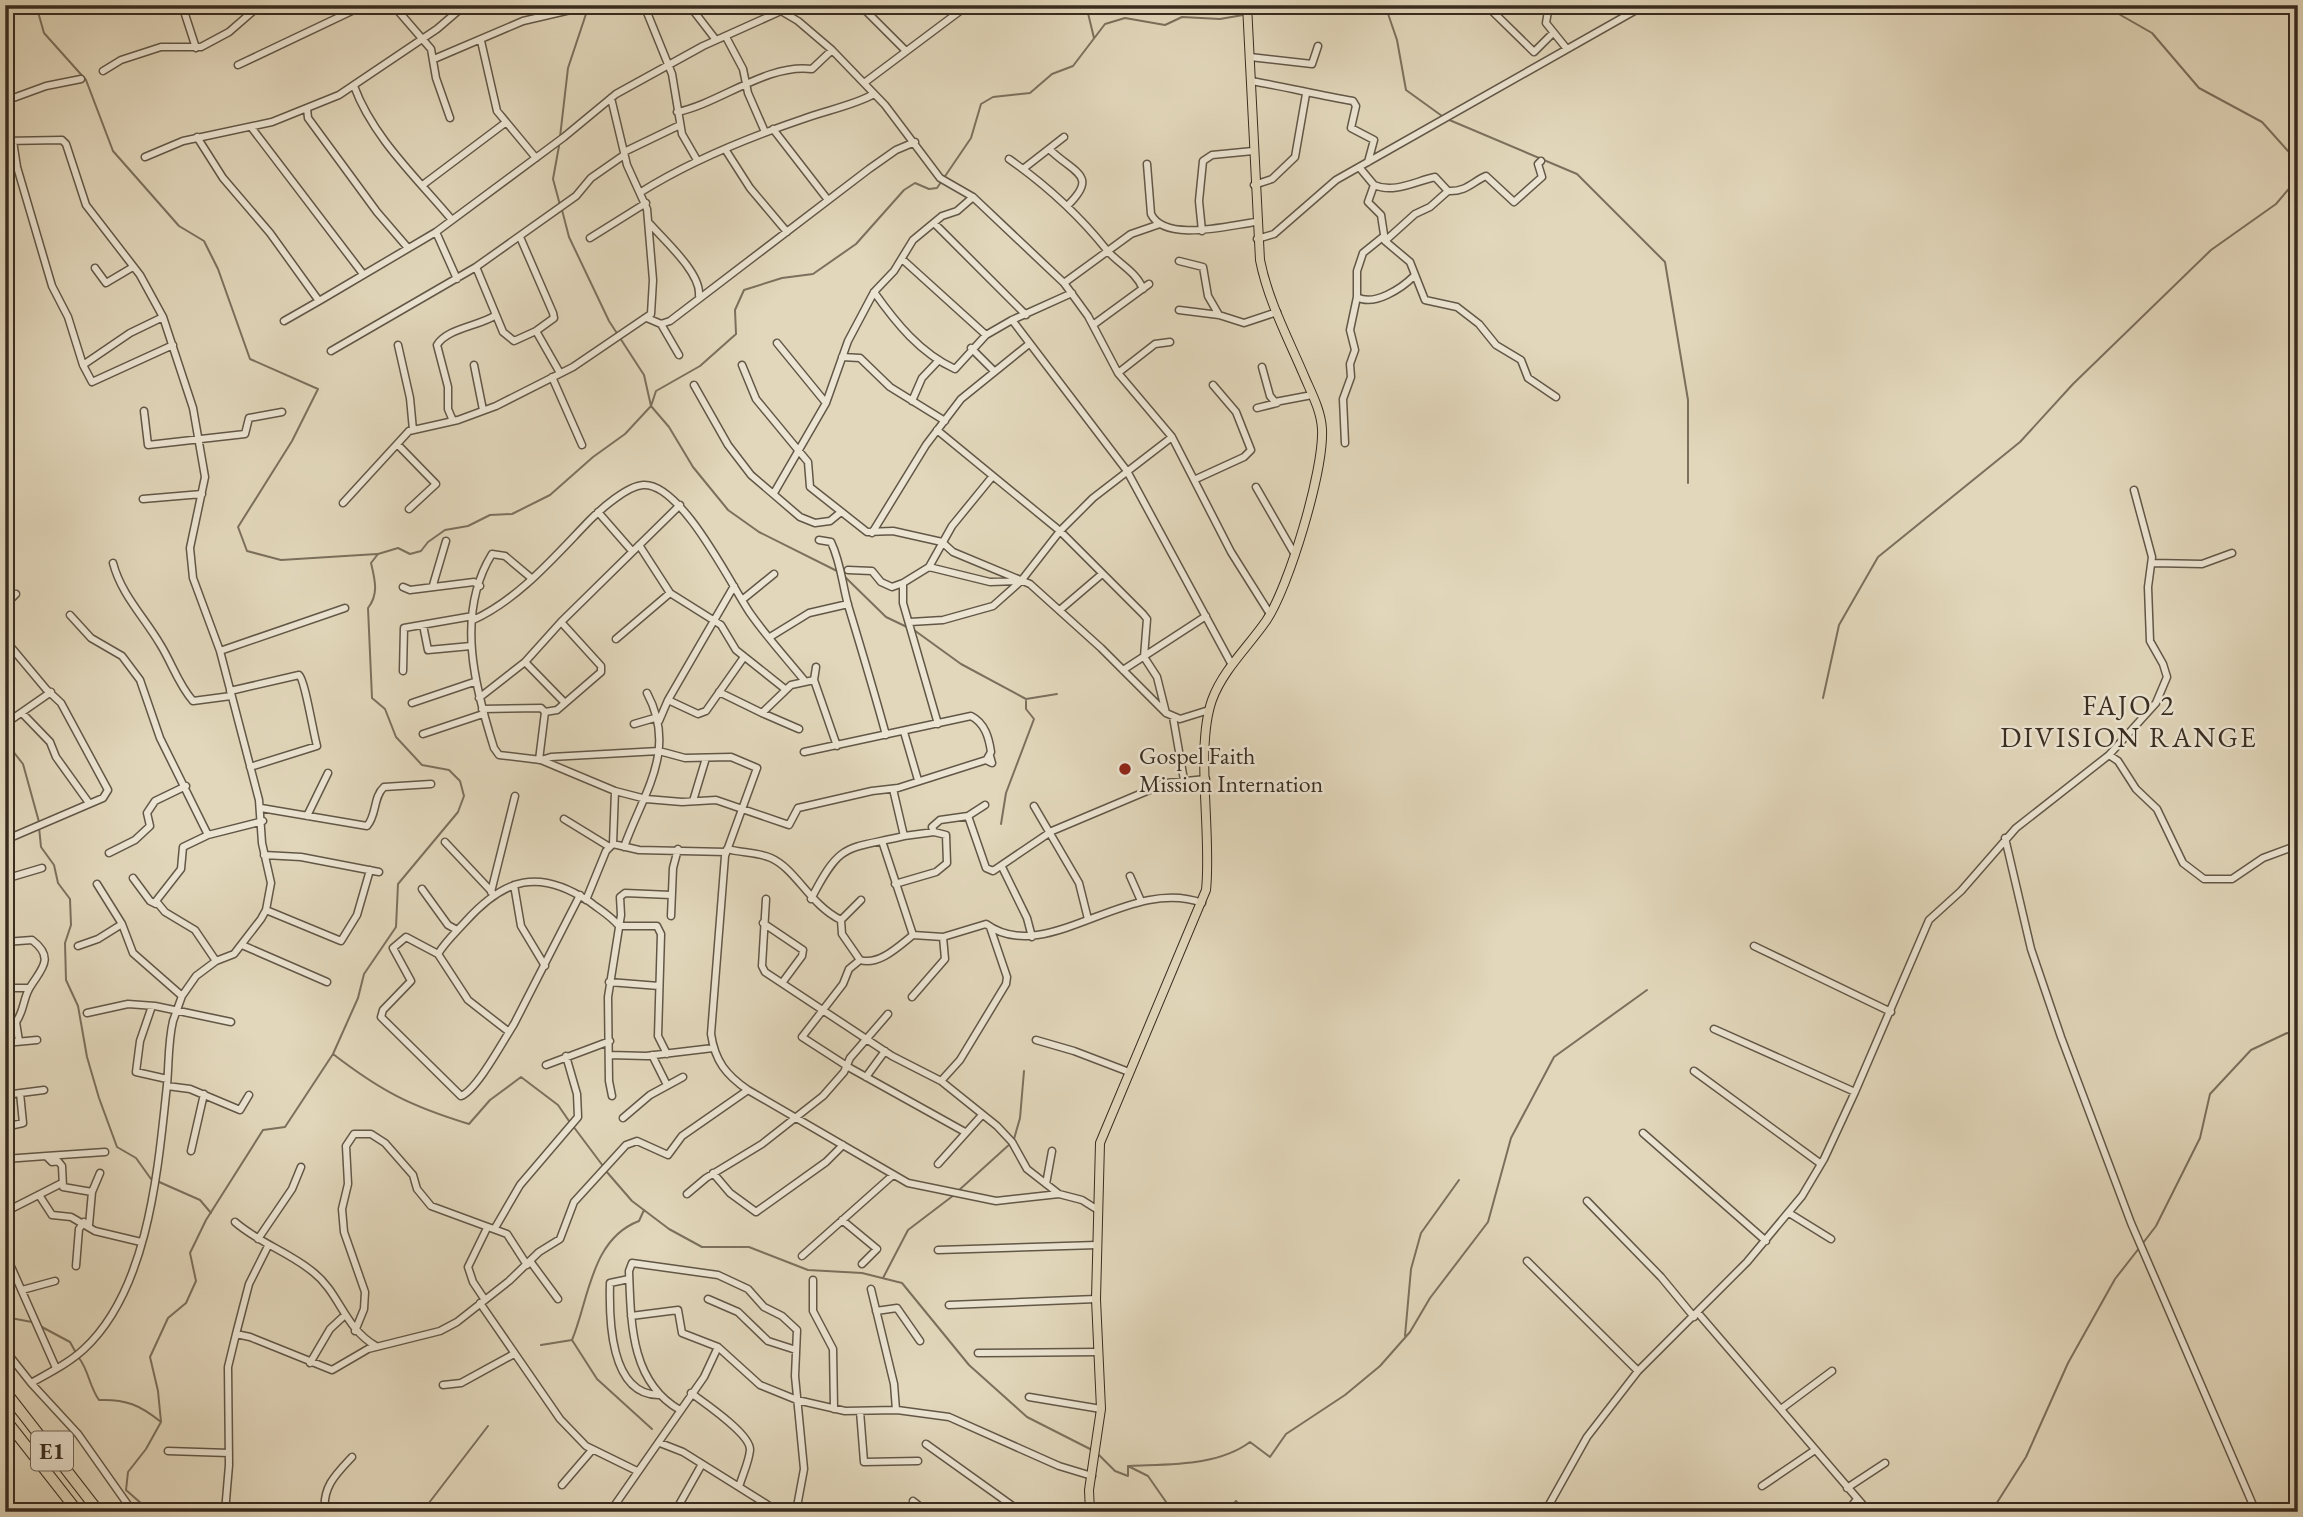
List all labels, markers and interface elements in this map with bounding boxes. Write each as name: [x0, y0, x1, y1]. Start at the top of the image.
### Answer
district label: FAJO 2 DIVISION RANGE: [2000, 687, 2258, 755]
place label: Gospel Faith Mission Internation: [1139, 740, 1324, 799]
marker: Gospel Faith Mission Internation: [1117, 761, 1133, 777]
road number: E1: [31, 1432, 73, 1470]

